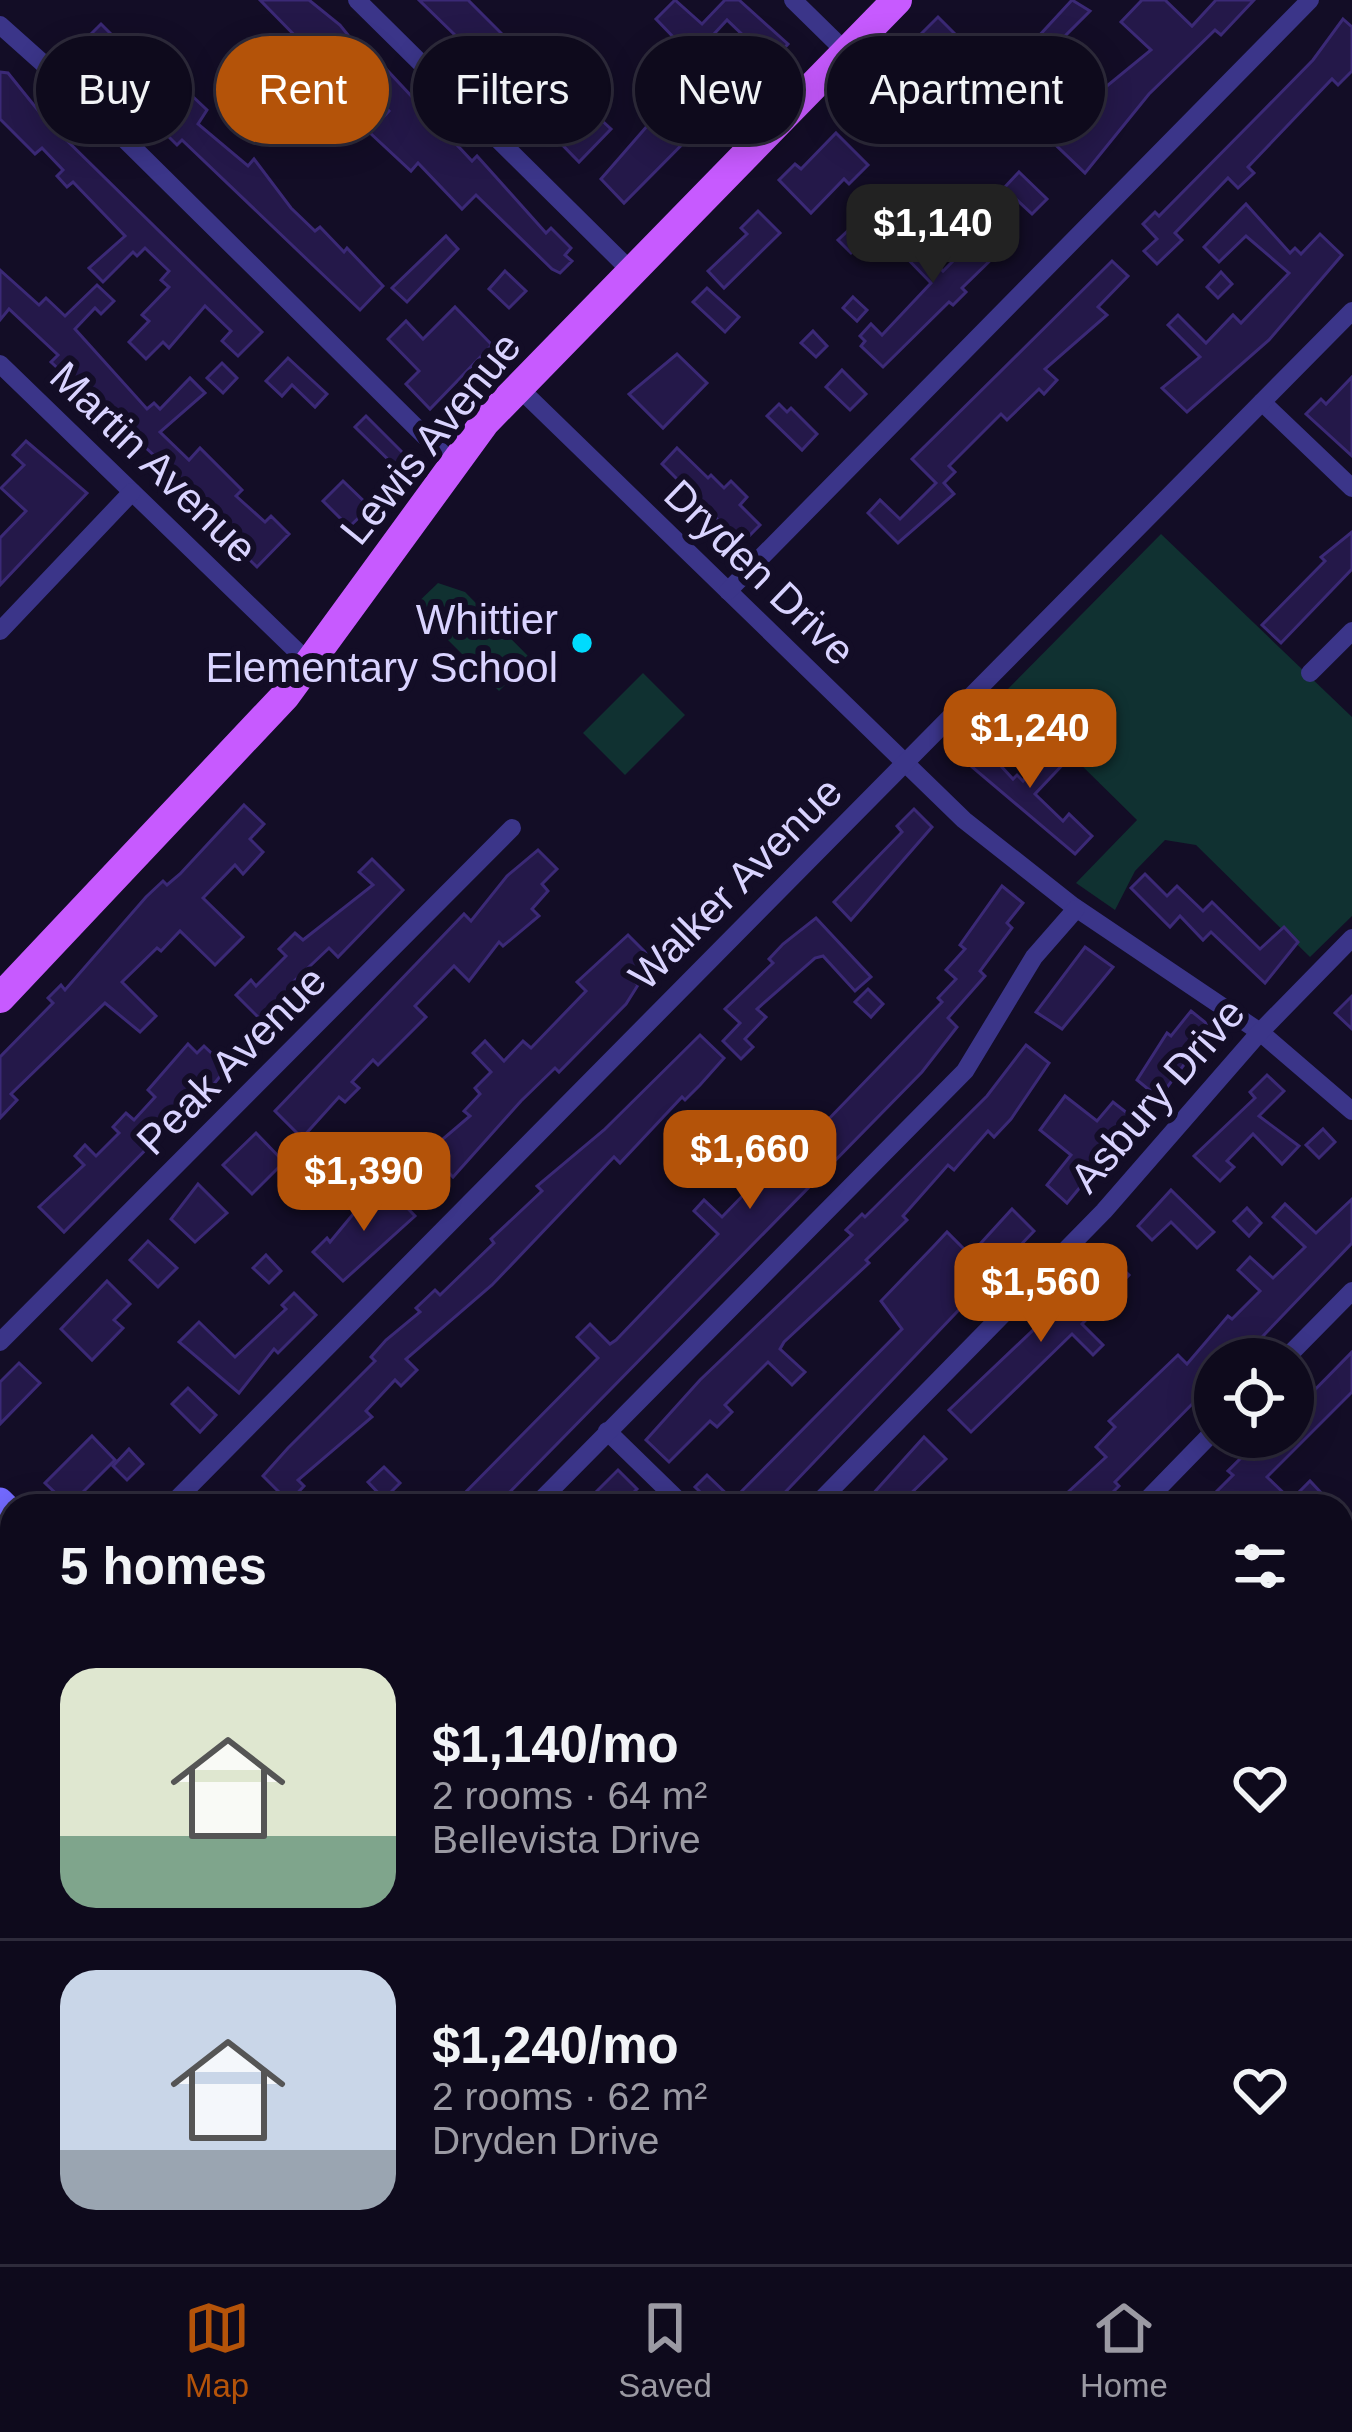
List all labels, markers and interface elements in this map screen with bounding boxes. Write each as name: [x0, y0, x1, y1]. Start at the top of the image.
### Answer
chip: Buy: [36, 36, 192, 144]
chip: Rent: [216, 36, 389, 144]
chip: Filters: [413, 36, 611, 144]
chip: New: [635, 36, 803, 144]
chip: Apartment: [827, 36, 1105, 144]
pin: $1,140: [835, 184, 1031, 286]
text: $1,140: [873, 201, 993, 244]
street label: Lewis Avenue: [331, 323, 530, 554]
street label: Martin Avenue: [41, 352, 266, 572]
street label: Dryden Drive: [655, 470, 864, 674]
place label: Whittier Elementary School: [205, 596, 558, 691]
marker: Whittier Elementary School: [569, 630, 595, 656]
pin: $1,240: [932, 689, 1128, 791]
text: $1,240: [970, 706, 1090, 749]
street label: Walker Avenue: [620, 768, 851, 999]
street label: Peak Avenue: [127, 956, 335, 1164]
street label: Asbury Drive: [1061, 989, 1254, 1201]
pin: $1,660: [652, 1110, 848, 1212]
text: $1,660: [690, 1127, 810, 1170]
pin: $1,390: [266, 1132, 462, 1234]
text: $1,390: [304, 1149, 424, 1192]
pin: $1,560: [943, 1243, 1139, 1345]
text: $1,560: [981, 1260, 1101, 1303]
map controls: [1194, 1338, 1314, 1458]
button: locate: [1194, 1338, 1314, 1458]
icon: filters: [1227, 1533, 1293, 1599]
text: 5 homes: [60, 1538, 267, 1595]
icon: home: [156, 1716, 300, 1860]
text: $1,140/mo: [432, 1716, 679, 1773]
icon: heart: [1227, 1755, 1293, 1821]
text: 2 rooms · 64 m²: [432, 1774, 707, 1817]
text: Bellevista Drive: [432, 1818, 701, 1861]
text: $1,240/mo: [432, 2017, 679, 2074]
icon: home: [156, 2018, 300, 2162]
icon: heart: [1227, 2057, 1293, 2123]
text: 2 rooms · 62 m²: [432, 2075, 707, 2118]
text: Dryden Drive: [432, 2119, 660, 2162]
tab: Map: [184, 2295, 250, 2405]
tab: Saved: [618, 2295, 712, 2405]
tab: Home: [1080, 2295, 1168, 2405]

